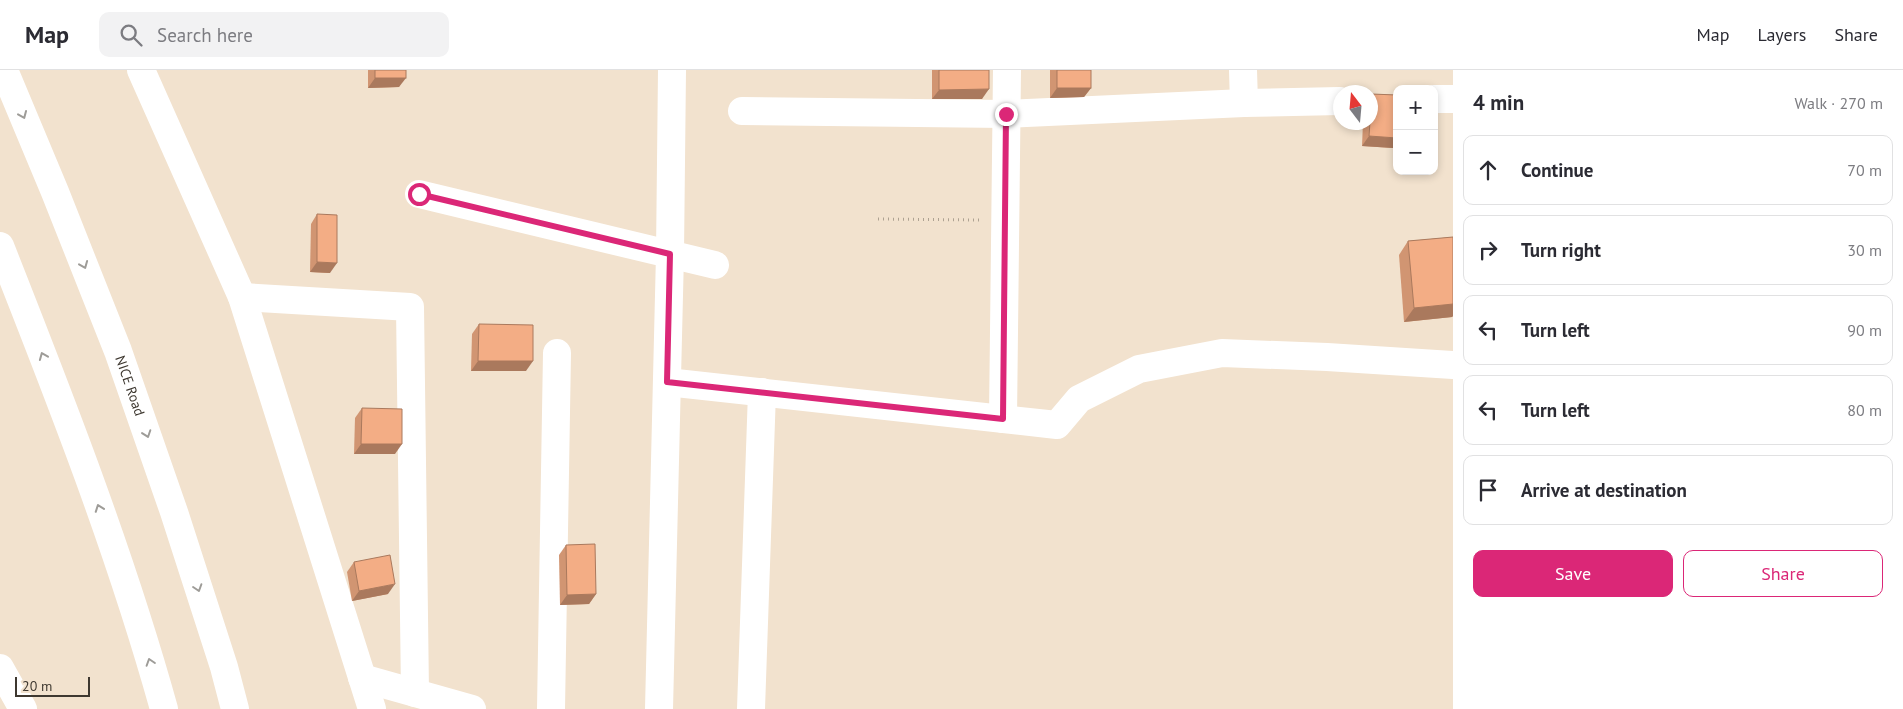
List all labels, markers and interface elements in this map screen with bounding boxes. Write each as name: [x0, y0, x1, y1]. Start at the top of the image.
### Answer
search box: [99, 12, 449, 57]
text: Map: [25, 19, 69, 50]
icon: search: [117, 21, 145, 49]
text: Search here: [157, 23, 253, 47]
text: Map: [1697, 23, 1729, 46]
text: Layers: [1757, 23, 1806, 46]
text: Share: [1834, 23, 1878, 46]
north arrow: [1333, 85, 1378, 130]
map controls: [1393, 85, 1438, 175]
button: +: [1393, 85, 1438, 130]
text: 4 min: [1473, 89, 1524, 116]
text: Walk · 270 m: [1794, 93, 1883, 113]
route end: [995, 103, 1018, 126]
one-way arrow: [16, 110, 27, 119]
button: −: [1393, 130, 1438, 175]
icon: ahead: [1474, 156, 1502, 184]
text: Continue: [1521, 158, 1593, 182]
text: 70 m: [1847, 160, 1882, 180]
route start: [408, 183, 431, 206]
icon: right: [1474, 236, 1502, 264]
text: Turn right: [1521, 238, 1601, 262]
text: 30 m: [1847, 240, 1882, 260]
one-way arrow: [78, 260, 88, 269]
icon: left: [1474, 316, 1502, 344]
text: Turn left: [1521, 318, 1590, 342]
text: 90 m: [1847, 320, 1882, 340]
one-way arrow: [39, 352, 49, 360]
street label: NICE Road: [111, 353, 149, 418]
icon: left: [1474, 396, 1502, 424]
text: Turn left: [1521, 398, 1590, 422]
text: 80 m: [1847, 400, 1882, 420]
one-way arrow: [141, 429, 151, 438]
icon: arrive: [1474, 476, 1502, 504]
text: Arrive at destination: [1521, 478, 1687, 502]
one-way arrow: [95, 504, 105, 513]
button: Save: [1473, 550, 1673, 597]
button: Share: [1683, 550, 1883, 597]
one-way arrow: [192, 584, 202, 592]
one-way arrow: [146, 659, 156, 667]
scale bar: [15, 674, 90, 697]
text: 20 m: [22, 677, 52, 695]

